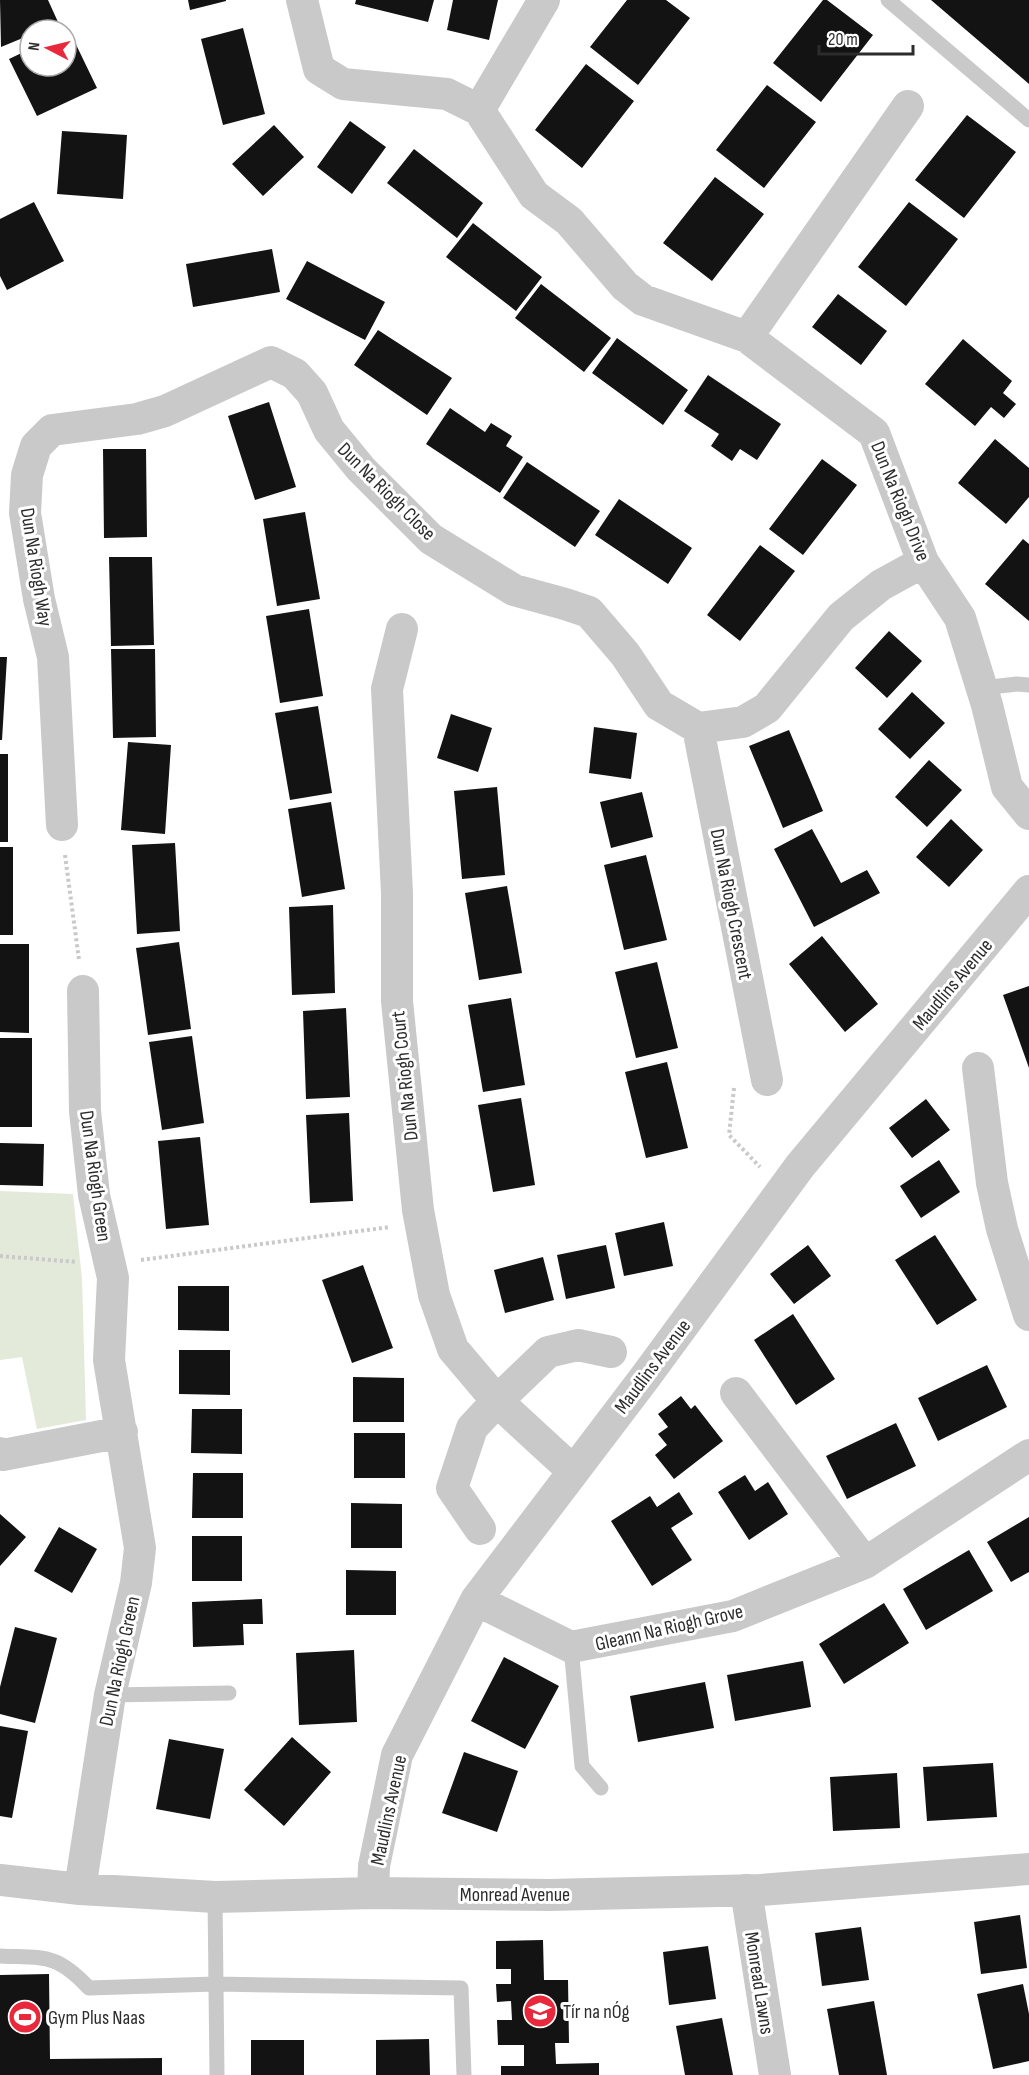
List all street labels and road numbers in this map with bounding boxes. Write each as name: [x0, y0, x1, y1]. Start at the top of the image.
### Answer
street label: Dun Na Riogh Close: [332, 438, 440, 546]
street label: Dun Na Riogh Drive: [865, 438, 935, 565]
street label: Dun Na Riogh Way: [15, 506, 57, 628]
street label: Dun Na Riogh Crescent: [705, 827, 757, 982]
street label: Maudlins Avenue: [908, 934, 998, 1035]
street label: Dun Na Riogh Court: [386, 1010, 424, 1142]
street label: Dun Na Riogh Green: [74, 1109, 116, 1243]
street label: Maudlins Avenue: [610, 1315, 696, 1419]
street label: Dun Na Riogh Green: [95, 1594, 145, 1728]
street label: Gleann Na Riogh Grove: [593, 1599, 745, 1657]
street label: Maudlins Avenue: [366, 1753, 412, 1867]
street label: Monread Avenue: [460, 1883, 570, 1907]
street label: Monread Lawns: [739, 1930, 779, 2036]

